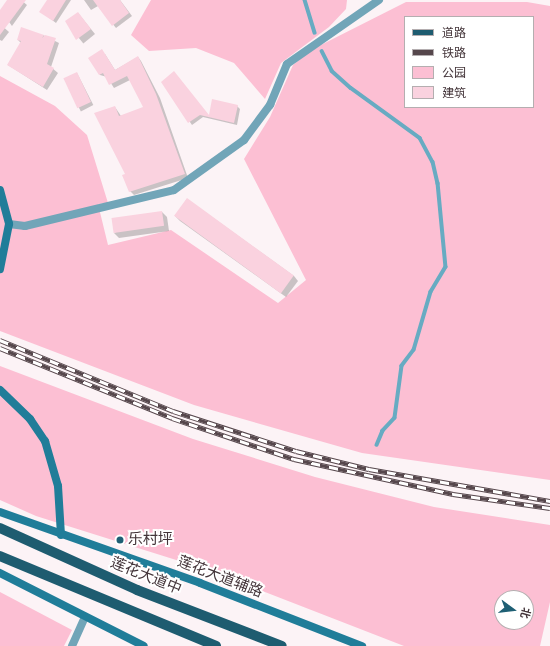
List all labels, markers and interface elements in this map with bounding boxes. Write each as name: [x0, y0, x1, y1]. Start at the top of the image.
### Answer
legend: [404, 16, 534, 108]
text: 道路: [442, 26, 466, 41]
text: 铁路: [442, 46, 466, 61]
text: 公园: [442, 66, 466, 81]
text: 建筑: [442, 86, 466, 101]
place label: 乐村坪: [128, 531, 173, 549]
marker: 乐村坪: [115, 535, 125, 545]
street label: 莲花大道辅路: [175, 552, 265, 602]
street label: 莲花大道中: [108, 554, 184, 598]
north arrow: [494, 590, 534, 630]
text: 北: [517, 606, 533, 620]

